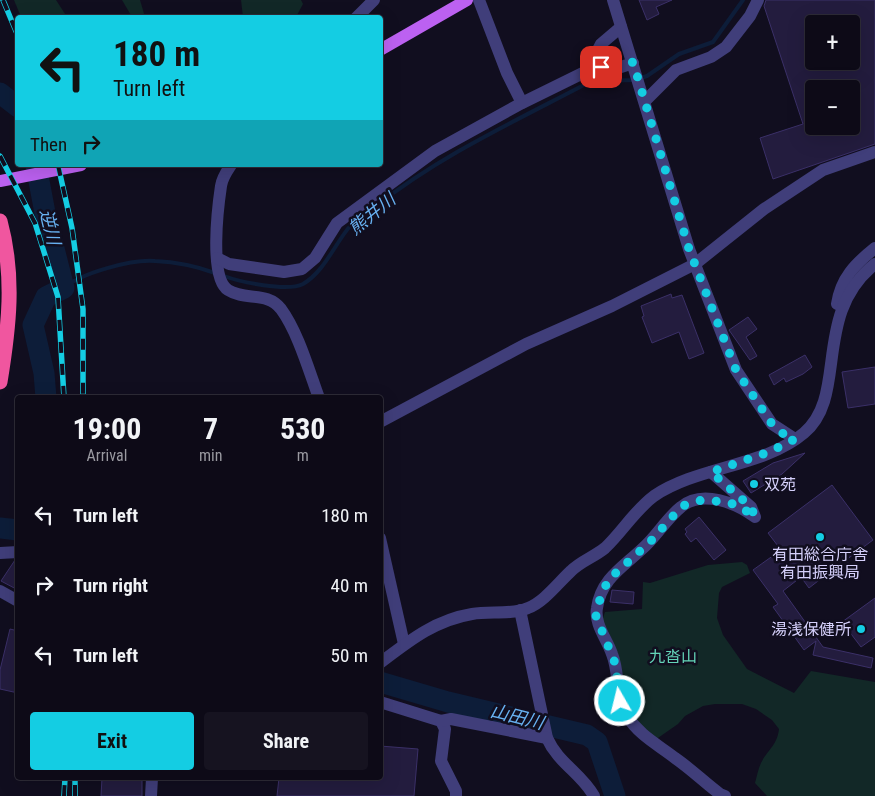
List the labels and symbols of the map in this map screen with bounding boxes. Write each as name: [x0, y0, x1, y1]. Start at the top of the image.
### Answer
pin: [580, 46, 622, 88]
water label: 熊井川: [344, 187, 401, 239]
water label: 逆川: [36, 207, 65, 249]
place label: 双苑: [764, 475, 796, 494]
marker: 双苑: [748, 478, 760, 490]
marker: 有田総合庁舎 有田振興局: [814, 531, 826, 543]
place label: 有田総合庁舎 有田振興局: [772, 545, 868, 582]
place label: 湯浅保健所: [771, 620, 851, 639]
marker: 湯浅保健所: [855, 623, 867, 635]
park label: 九沓山: [649, 647, 697, 666]
position arrow: [593, 674, 645, 726]
water label: 山田川: [488, 700, 548, 734]

